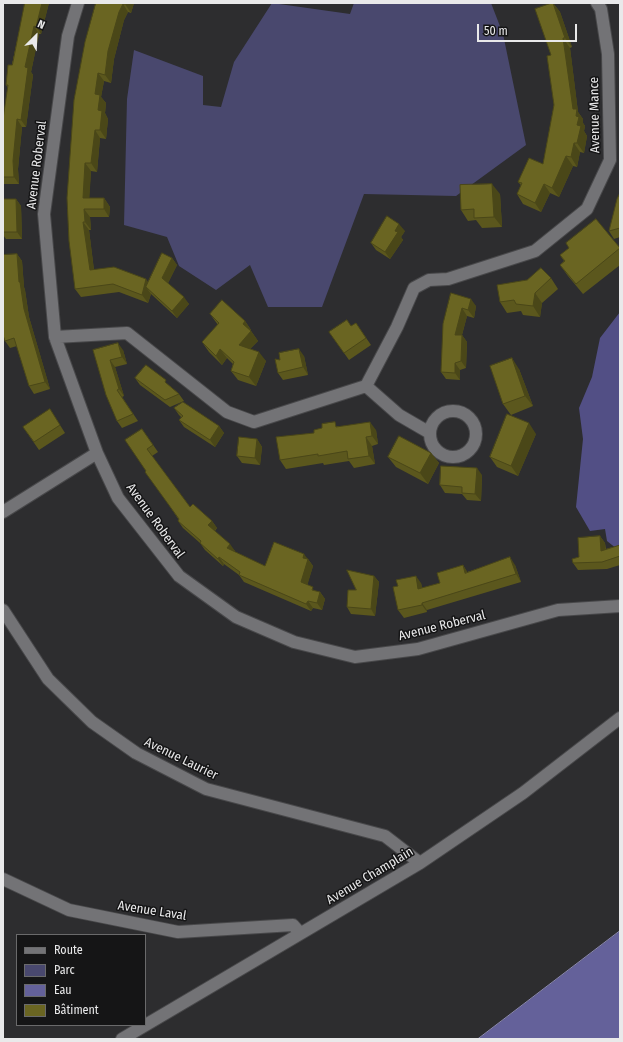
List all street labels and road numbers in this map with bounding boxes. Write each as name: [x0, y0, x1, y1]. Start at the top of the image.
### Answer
street label: Avenue Mance: [587, 77, 603, 153]
street label: Avenue Roberval: [24, 120, 50, 210]
street label: Avenue Roberval: [123, 480, 187, 562]
street label: Avenue Roberval: [397, 608, 487, 644]
street label: Avenue Laurier: [142, 735, 220, 783]
street label: Avenue Champlain: [324, 844, 416, 908]
street label: Avenue Laval: [117, 898, 187, 924]

